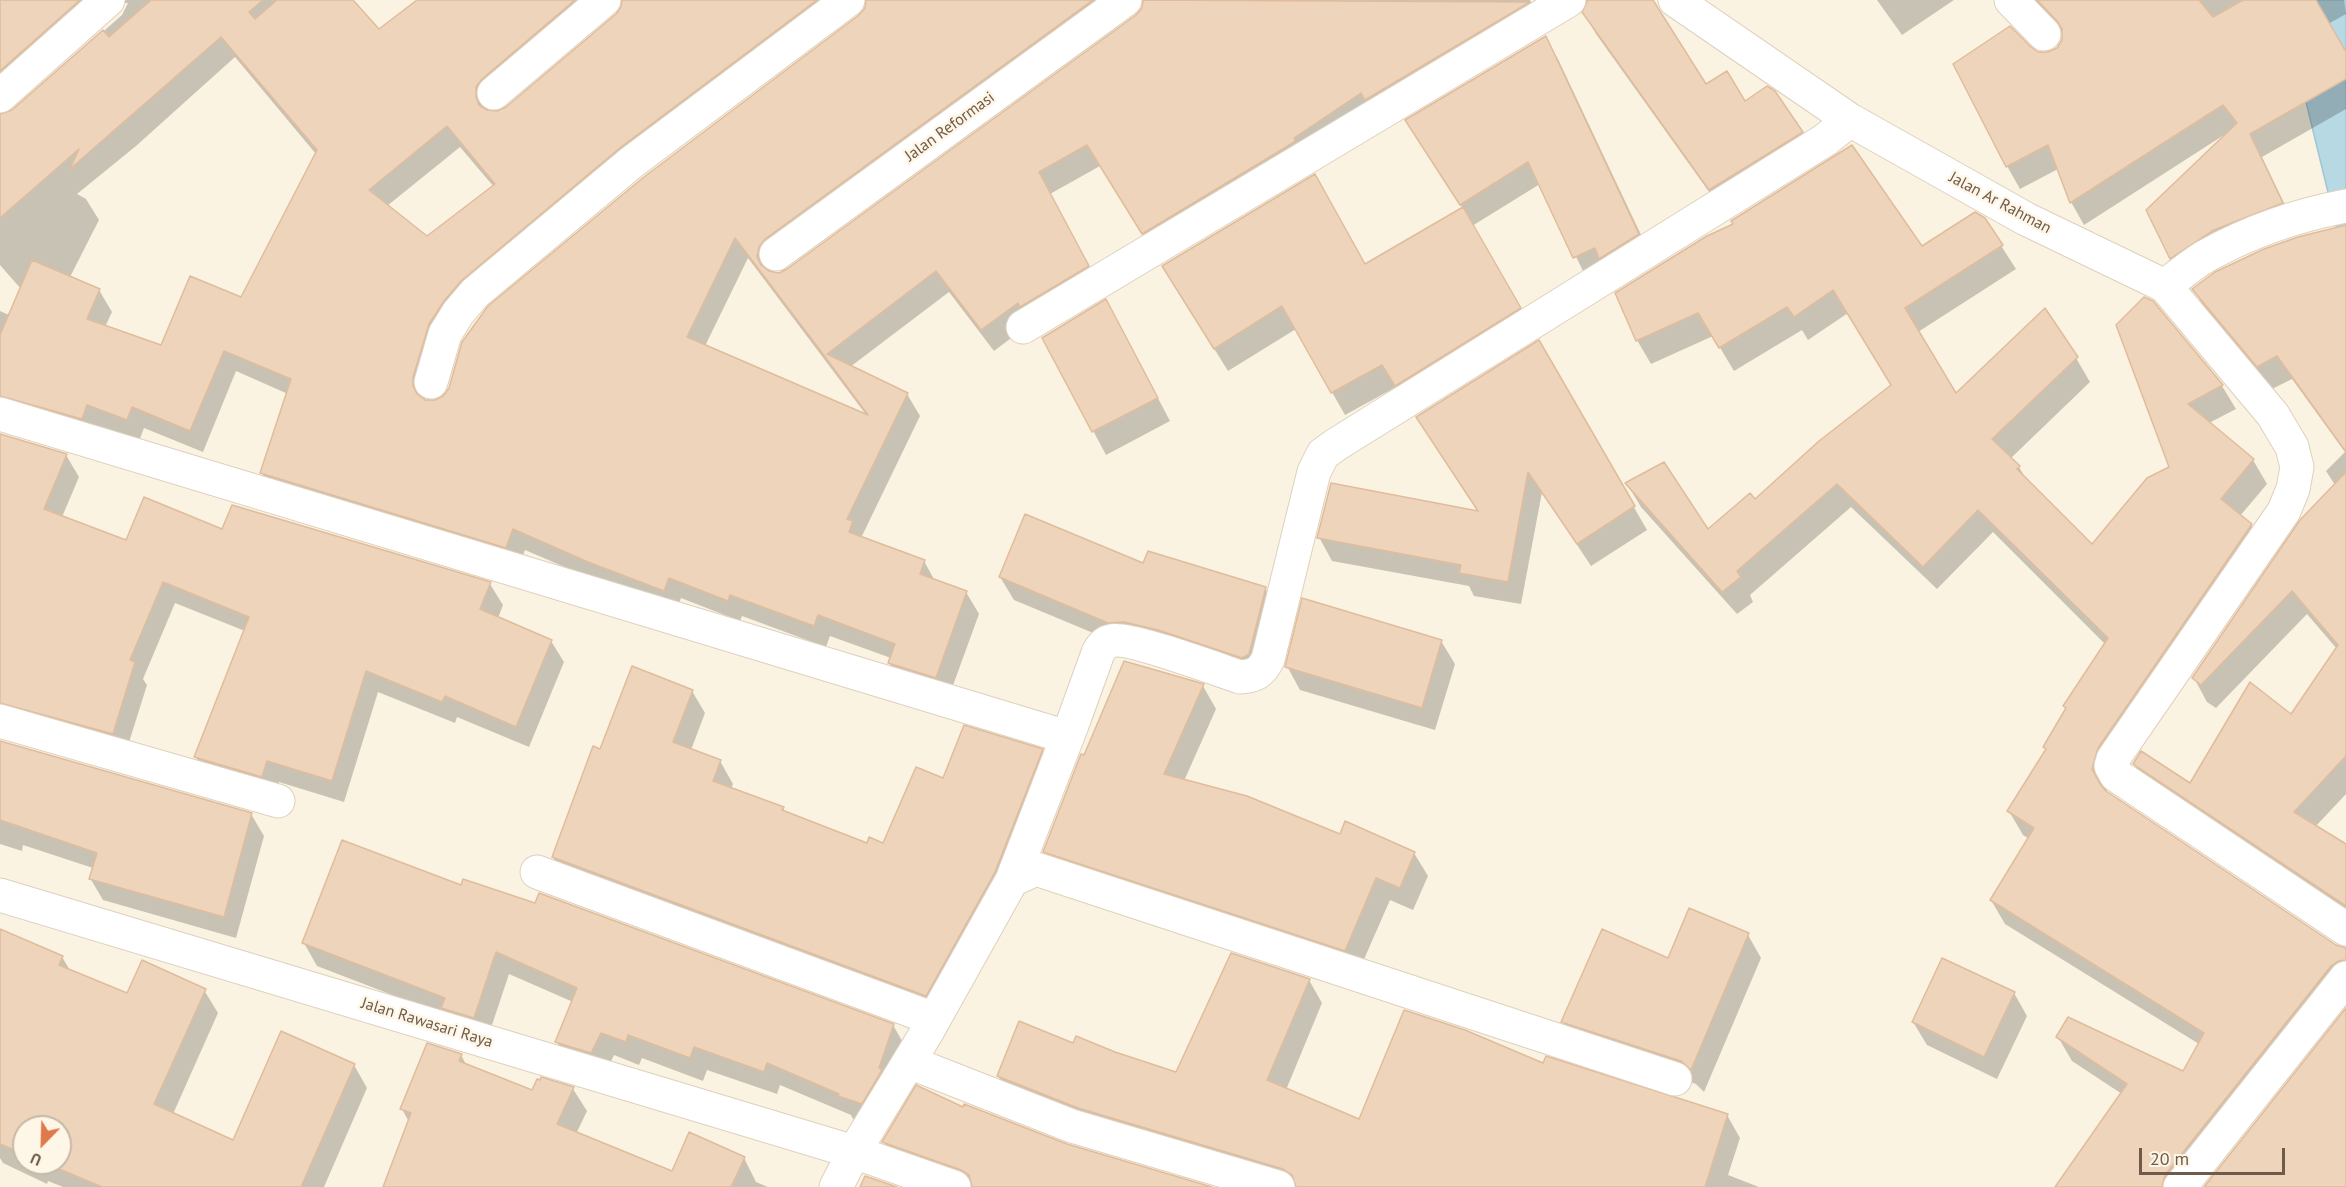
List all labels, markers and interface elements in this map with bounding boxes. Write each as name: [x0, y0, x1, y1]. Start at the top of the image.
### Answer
street label: Jalan Reformasi: [901, 88, 999, 166]
street label: Jalan Ar Rahman: [1946, 168, 2054, 238]
street label: Jalan Rawasari Raya: [359, 994, 495, 1052]
north arrow: [12, 1115, 72, 1175]
scale bar: [2142, 1136, 2288, 1174]
text: 20 m: [2150, 1147, 2189, 1170]
text: U: [27, 1149, 44, 1171]

